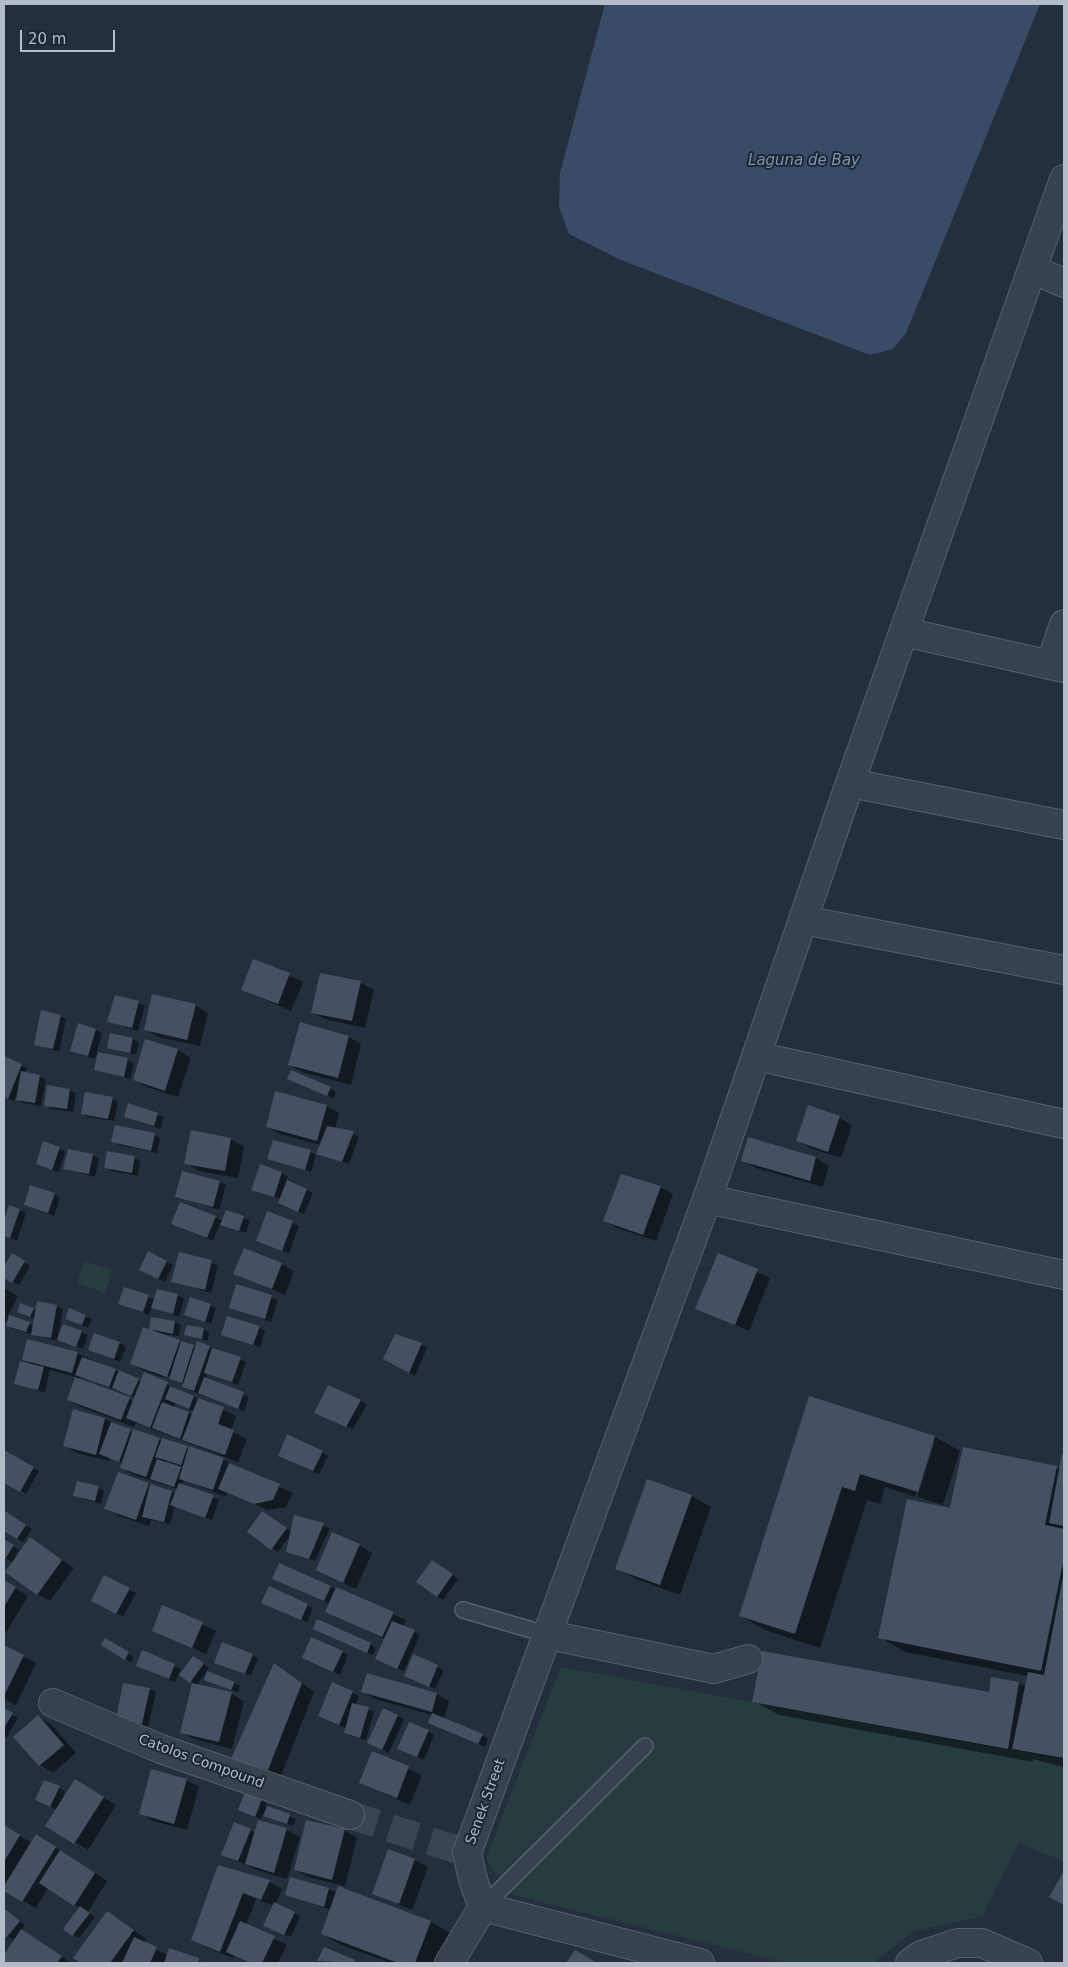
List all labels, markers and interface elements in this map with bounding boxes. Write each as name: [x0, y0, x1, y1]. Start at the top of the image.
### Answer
scale bar: [22, 20, 118, 52]
text: 20 m: [28, 30, 66, 48]
water label: Laguna de Bay: [748, 152, 860, 170]
street label: Catolos Compound: [136, 1731, 266, 1793]
street label: Senek Street: [463, 1757, 509, 1847]

